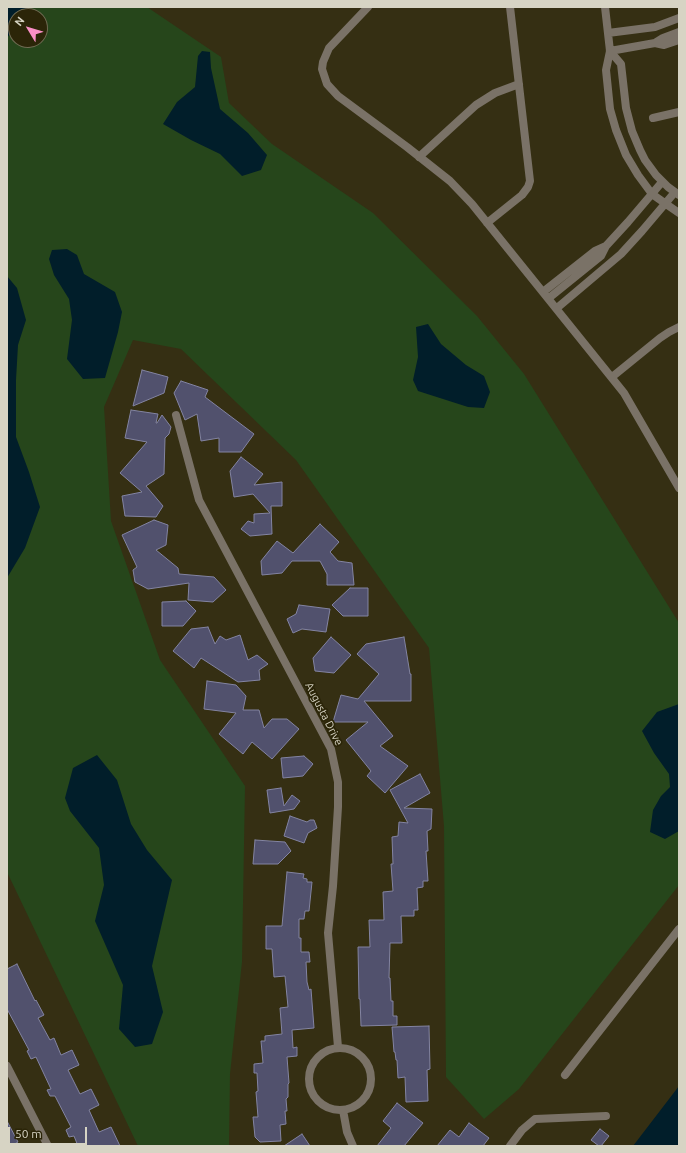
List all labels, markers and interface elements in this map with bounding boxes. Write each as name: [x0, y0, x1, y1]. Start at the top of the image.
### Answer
north arrow: [8, 8, 48, 48]
text: N: [12, 14, 27, 28]
street label: Augusta Drive: [302, 680, 346, 748]
scale bar: [10, 1119, 89, 1145]
text: 50 m: [15, 1127, 42, 1140]

